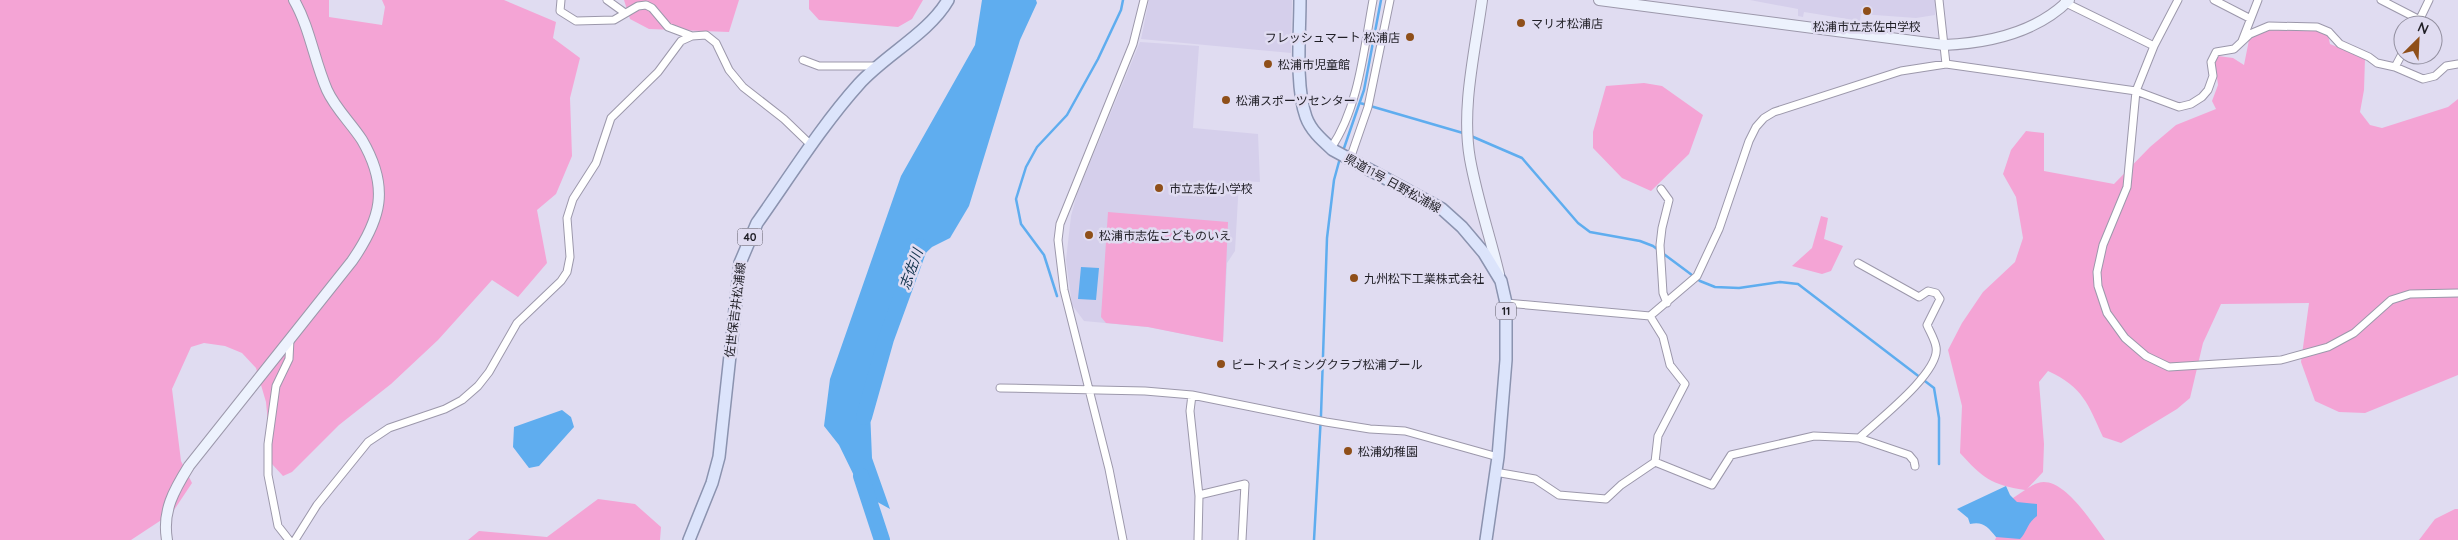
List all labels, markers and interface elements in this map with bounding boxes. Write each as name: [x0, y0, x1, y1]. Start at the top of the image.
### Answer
marker: 松浦市立志佐中学校: [1861, 5, 1873, 17]
north arrow: [2393, 15, 2443, 65]
place label: マリオ松浦店: [1531, 16, 1603, 31]
marker: マリオ松浦店: [1515, 17, 1527, 29]
text: N: [2415, 18, 2432, 38]
place label: 松浦市立志佐中学校: [1813, 19, 1921, 34]
place label: フレッシュマート 松浦店: [1265, 30, 1400, 45]
marker: フレッシュマート 松浦店: [1404, 31, 1416, 43]
place label: 松浦市児童館: [1278, 57, 1350, 72]
marker: 松浦市児童館: [1262, 58, 1274, 70]
place label: 松浦スポーツセンター: [1236, 93, 1356, 108]
marker: 松浦スポーツセンター: [1220, 94, 1232, 106]
street label: 県道11号 日野松浦線: [1342, 150, 1444, 216]
place label: 市立志佐小学校: [1169, 181, 1253, 196]
marker: 市立志佐小学校: [1153, 182, 1165, 194]
road number: 40: [738, 228, 762, 246]
place label: 松浦市志佐こどものいえ: [1099, 228, 1231, 243]
marker: 松浦市志佐こどものいえ: [1083, 229, 1095, 241]
water label: 志佐川: [895, 244, 927, 292]
street label: 佐世保吉井松浦線: [722, 261, 748, 359]
place label: 九州松下工業株式会社: [1364, 271, 1484, 286]
marker: 九州松下工業株式会社: [1348, 272, 1360, 284]
road number: 11: [1496, 302, 1516, 320]
place label: ビートスイミングクラブ松浦プール: [1231, 357, 1423, 372]
marker: ビートスイミングクラブ松浦プール: [1215, 358, 1227, 370]
place label: 松浦幼稚園: [1358, 444, 1418, 459]
marker: 松浦幼稚園: [1342, 445, 1354, 457]

